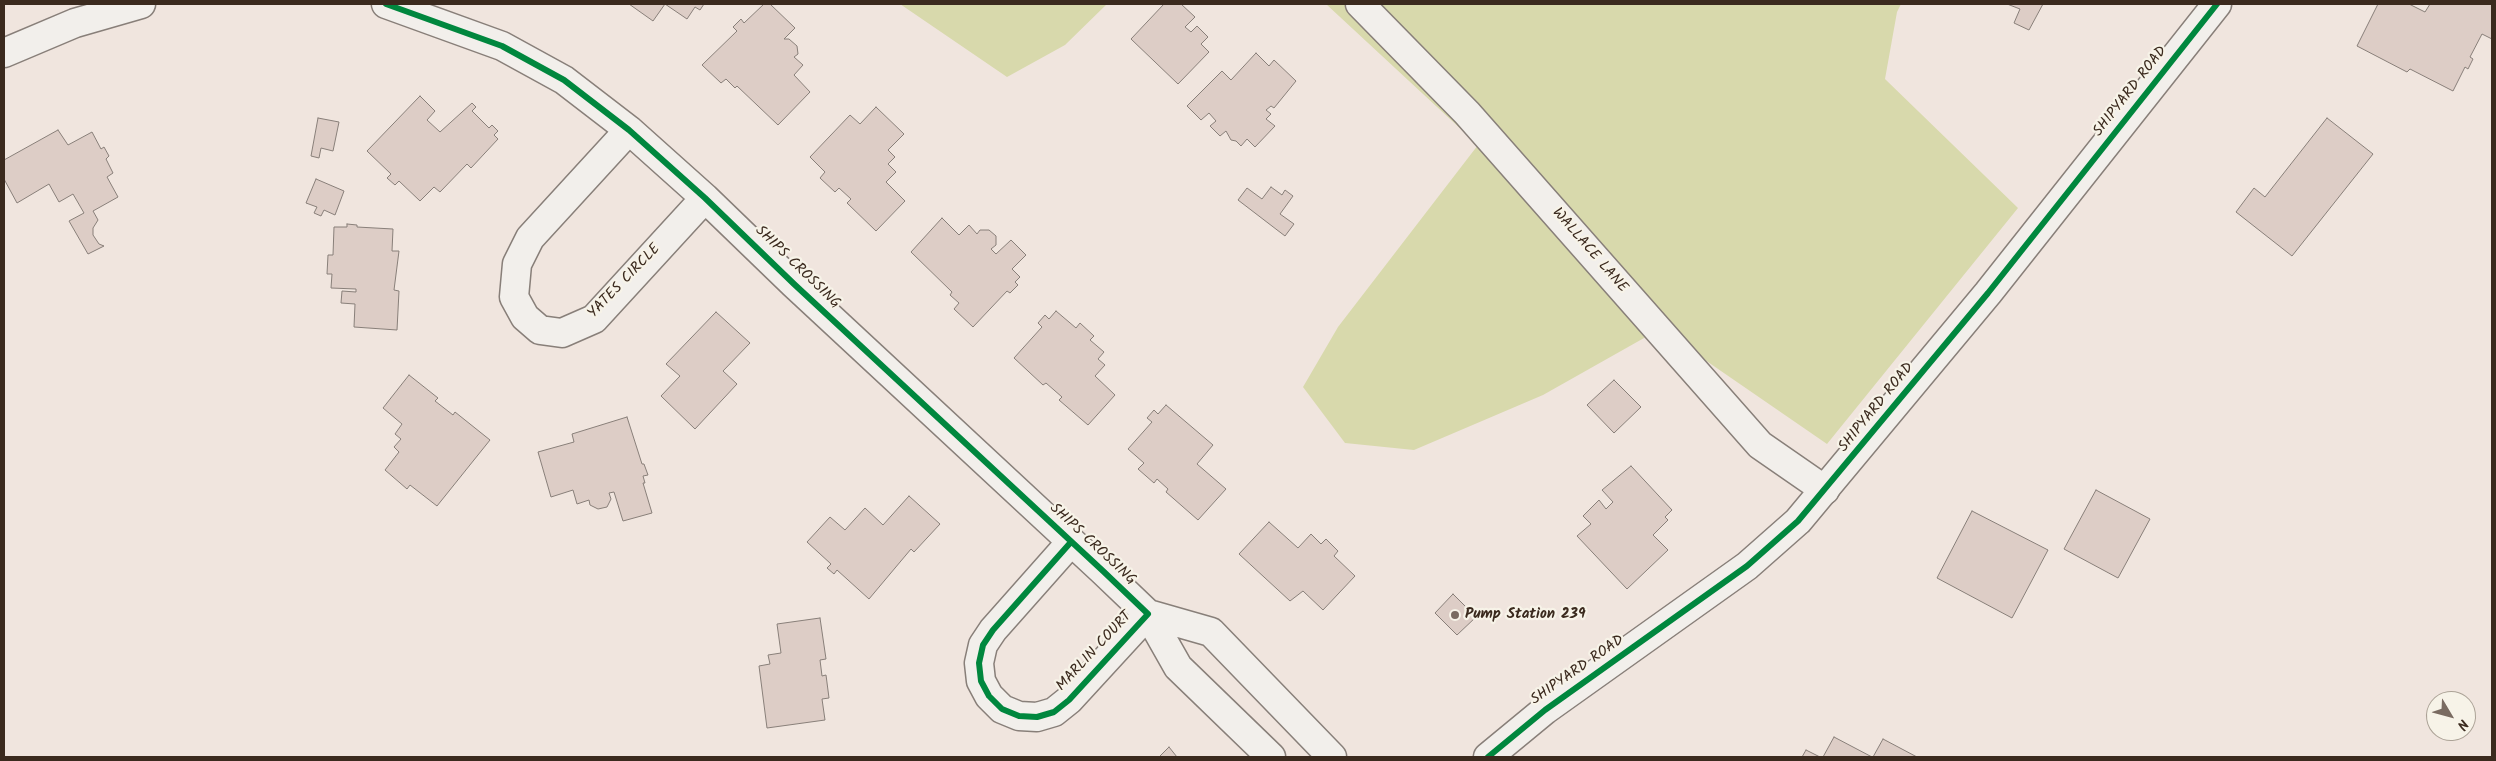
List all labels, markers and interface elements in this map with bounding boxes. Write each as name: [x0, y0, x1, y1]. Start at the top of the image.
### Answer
street label: SHIPYARD ROAD: [2090, 43, 2172, 141]
street label: WALLACE LANE: [1547, 205, 1631, 297]
street label: SHIPS CROSSING: [751, 223, 843, 313]
street label: YATES CIRCLE: [585, 241, 665, 323]
street label: SHIPYARD ROAD: [1835, 360, 1919, 456]
street label: SHIPS CROSSING: [1045, 500, 1139, 590]
place label: Pump Station 239: [1465, 606, 1585, 624]
street label: MARLIN COURT: [1053, 608, 1137, 696]
marker: Pump Station 239: [1449, 609, 1461, 621]
street label: SHIPYARD ROAD: [1528, 632, 1628, 710]
north arrow: [2426, 691, 2476, 741]
text: N: [2451, 714, 2474, 735]

